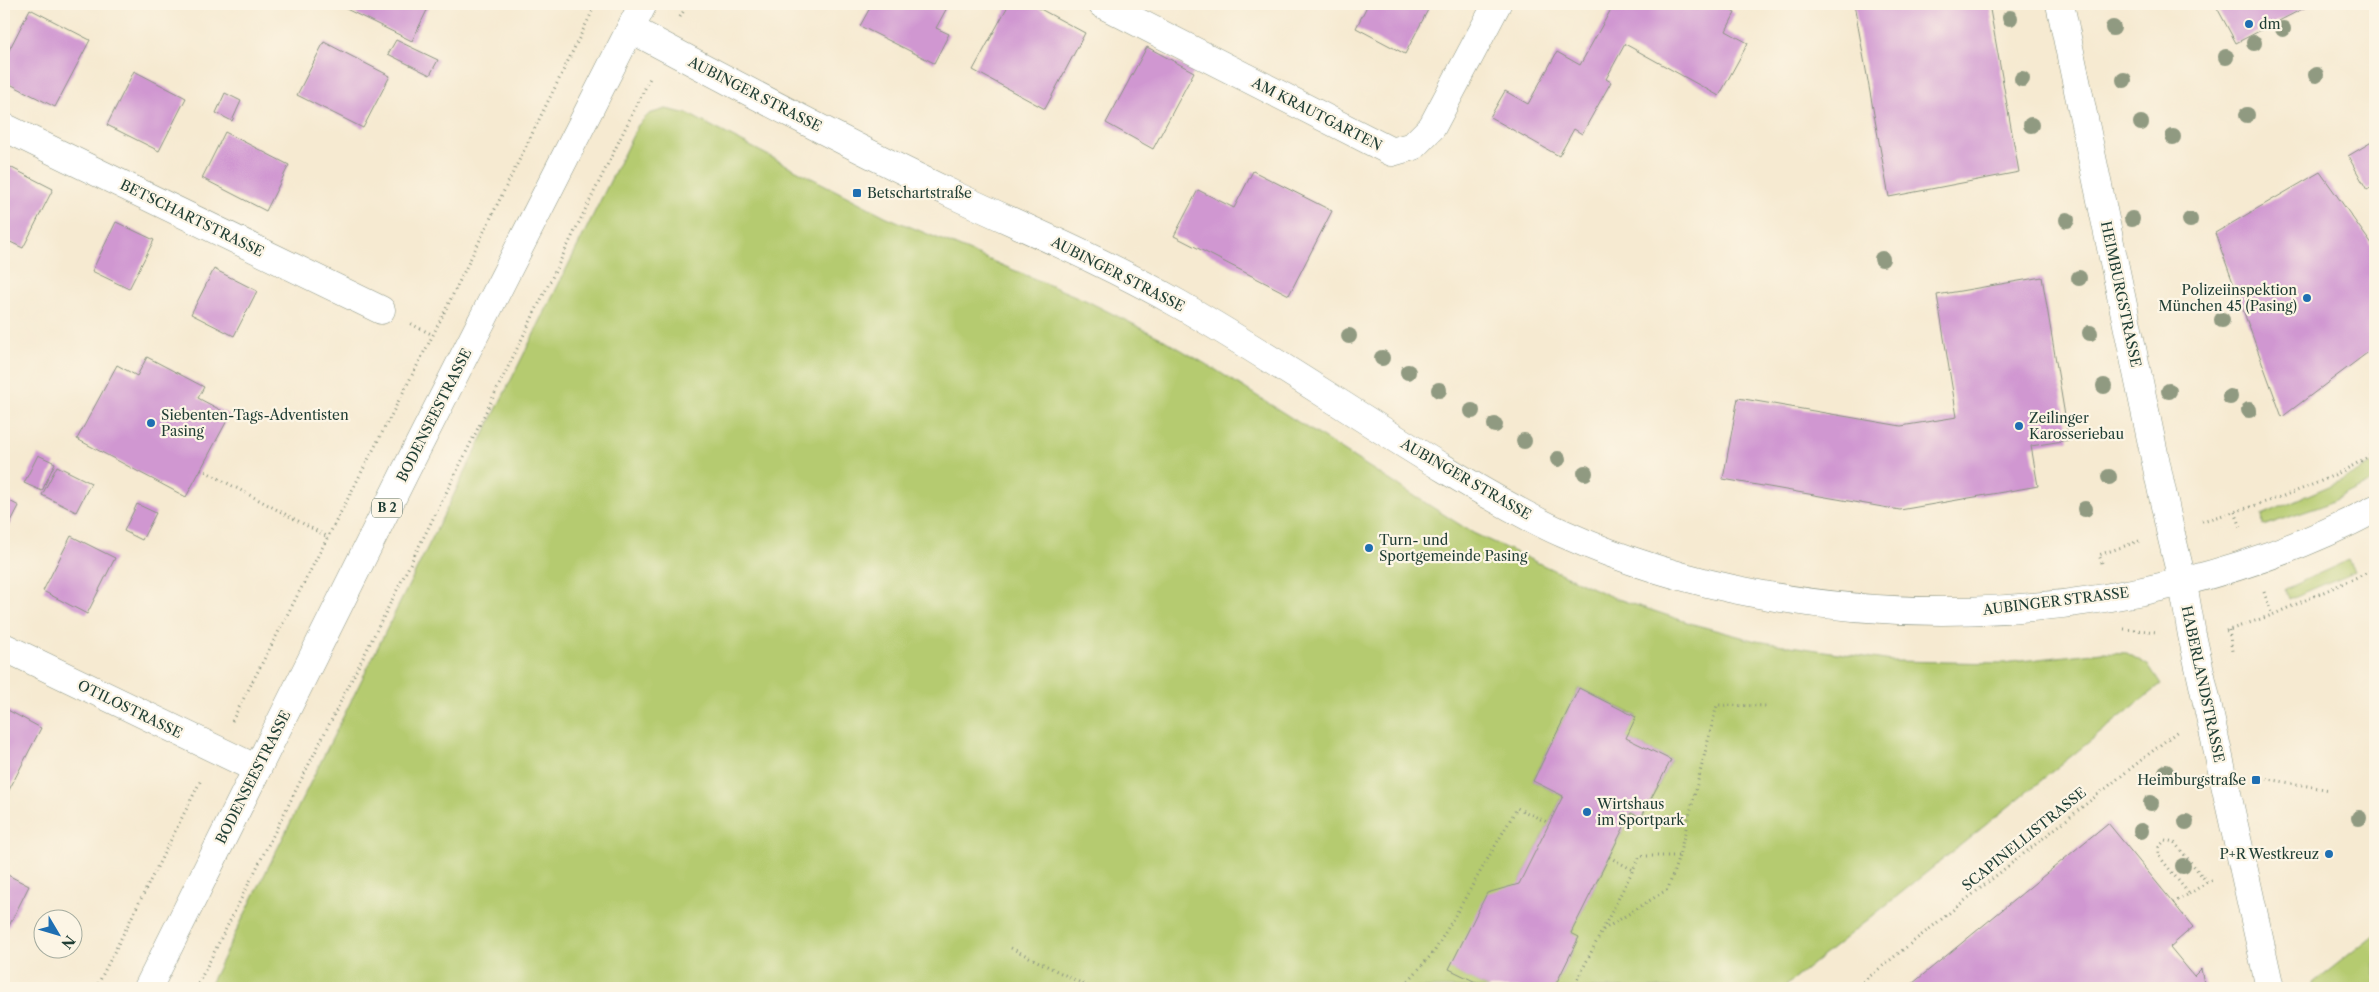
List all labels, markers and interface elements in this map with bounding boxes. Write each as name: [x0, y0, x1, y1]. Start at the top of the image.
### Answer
place label: dm: [2259, 15, 2281, 33]
marker: dm: [2243, 18, 2255, 30]
street label: AUBINGER STRASSE: [684, 52, 825, 135]
street label: AM KRAUTGARTEN: [1248, 73, 1385, 155]
street label: BETSCHARTSTRASSE: [117, 175, 267, 261]
place label: Betschartstraße: [867, 184, 972, 202]
marker: Betschartstraße: [851, 187, 863, 199]
street label: HEIMBURGSTRASSE: [2097, 219, 2145, 369]
street label: AUBINGER STRASSE: [1047, 232, 1188, 315]
place label: Polizeiinspektion München 45 (Pasing): [2159, 281, 2297, 315]
marker: Polizeiinspektion München 45 (Pasing): [2301, 292, 2313, 304]
street label: BODENSEESTRASSE: [393, 345, 475, 485]
place label: Siebenten-Tags-Adventisten Pasing: [161, 406, 349, 440]
place label: Zeilinger Karosseriebau: [2029, 409, 2124, 443]
marker: Siebenten-Tags-Adventisten Pasing: [145, 417, 157, 429]
marker: Zeilinger Karosseriebau: [2013, 420, 2025, 432]
street label: AUBINGER STRASSE: [1397, 434, 1534, 524]
road number: B 2: [372, 498, 402, 518]
place label: Turn- und Sportgemeinde Pasing: [1379, 531, 1528, 565]
marker: Turn- und Sportgemeinde Pasing: [1363, 542, 1375, 554]
street label: AUBINGER STRASSE: [1981, 583, 2130, 619]
street label: HABERLANDSTRASSE: [2178, 604, 2228, 764]
street label: OTILOSTRASSE: [75, 676, 185, 742]
street label: BODENSEESTRASSE: [212, 707, 294, 847]
place label: Heimburgstraße: [2137, 771, 2246, 789]
marker: Heimburgstraße: [2250, 774, 2262, 786]
street label: SCAPINELLISTRASSE: [1958, 783, 2090, 895]
place label: Wirtshaus im Sportpark: [1596, 795, 1685, 829]
marker: Wirtshaus im Sportpark: [1581, 806, 1593, 818]
place label: P+R Westkreuz: [2220, 845, 2319, 863]
marker: P+R Westkreuz: [2323, 848, 2335, 860]
north arrow: [32, 910, 82, 960]
text: N: [57, 932, 79, 952]

